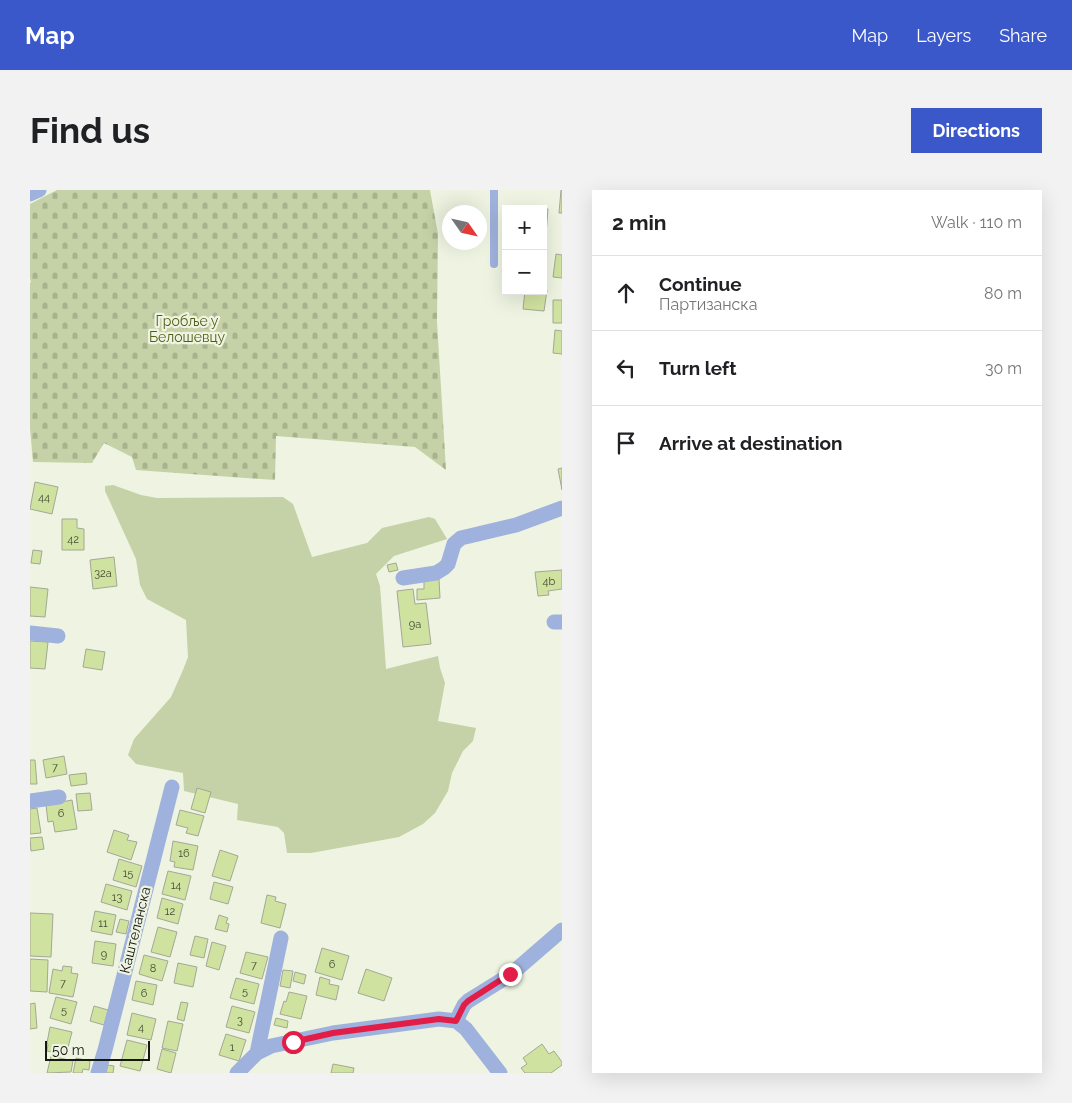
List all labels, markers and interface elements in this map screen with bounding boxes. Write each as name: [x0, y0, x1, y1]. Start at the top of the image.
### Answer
text: Map: [25, 21, 75, 50]
text: Map: [852, 25, 888, 46]
text: Layers: [916, 25, 971, 46]
text: Share: [999, 25, 1047, 46]
button: Directions: [911, 108, 1042, 153]
text: Find us: [30, 110, 150, 151]
north arrow: [442, 205, 487, 250]
map controls: [502, 205, 547, 295]
button: +: [502, 205, 547, 250]
text: 2 min: [612, 210, 666, 235]
text: Walk · 110 m: [931, 213, 1022, 232]
button: −: [502, 250, 547, 295]
text: Continue: [659, 273, 742, 295]
icon: ahead: [612, 279, 640, 307]
text: 80 m: [984, 284, 1022, 303]
text: Партизанска: [659, 295, 757, 314]
park label: Гробље у Белошевцу: [149, 313, 226, 345]
icon: left: [612, 354, 640, 382]
text: Turn left: [659, 357, 736, 379]
text: 30 m: [985, 359, 1022, 378]
icon: arrive: [612, 429, 640, 457]
text: Arrive at destination: [659, 432, 843, 454]
house number: 44: [38, 491, 50, 504]
house number: 42: [67, 533, 79, 546]
house number: 32a: [94, 567, 112, 580]
house number: 4b: [543, 575, 556, 588]
house number: 9a: [409, 618, 421, 631]
house number: 7: [52, 761, 58, 774]
house number: 6: [58, 807, 65, 820]
house number: 16: [178, 847, 190, 860]
house number: 15: [123, 867, 133, 880]
house number: 14: [171, 879, 181, 892]
street label: Каштеланска: [116, 885, 154, 975]
house number: 13: [112, 891, 122, 904]
house number: 12: [165, 905, 175, 918]
house number: 11: [98, 917, 108, 930]
house number: 9: [101, 948, 107, 961]
house number: 6: [329, 958, 336, 971]
house number: 7: [251, 959, 257, 972]
house number: 8: [150, 962, 156, 975]
route end: [499, 963, 522, 986]
house number: 7: [60, 977, 66, 990]
house number: 5: [242, 985, 248, 998]
house number: 6: [141, 987, 148, 1000]
house number: 5: [61, 1004, 67, 1017]
house number: 3: [237, 1014, 243, 1027]
house number: 4: [138, 1021, 144, 1034]
route start: [282, 1031, 305, 1054]
scale bar: [45, 1038, 150, 1061]
house number: 1: [230, 1041, 235, 1054]
text: 50 m: [52, 1042, 85, 1058]

